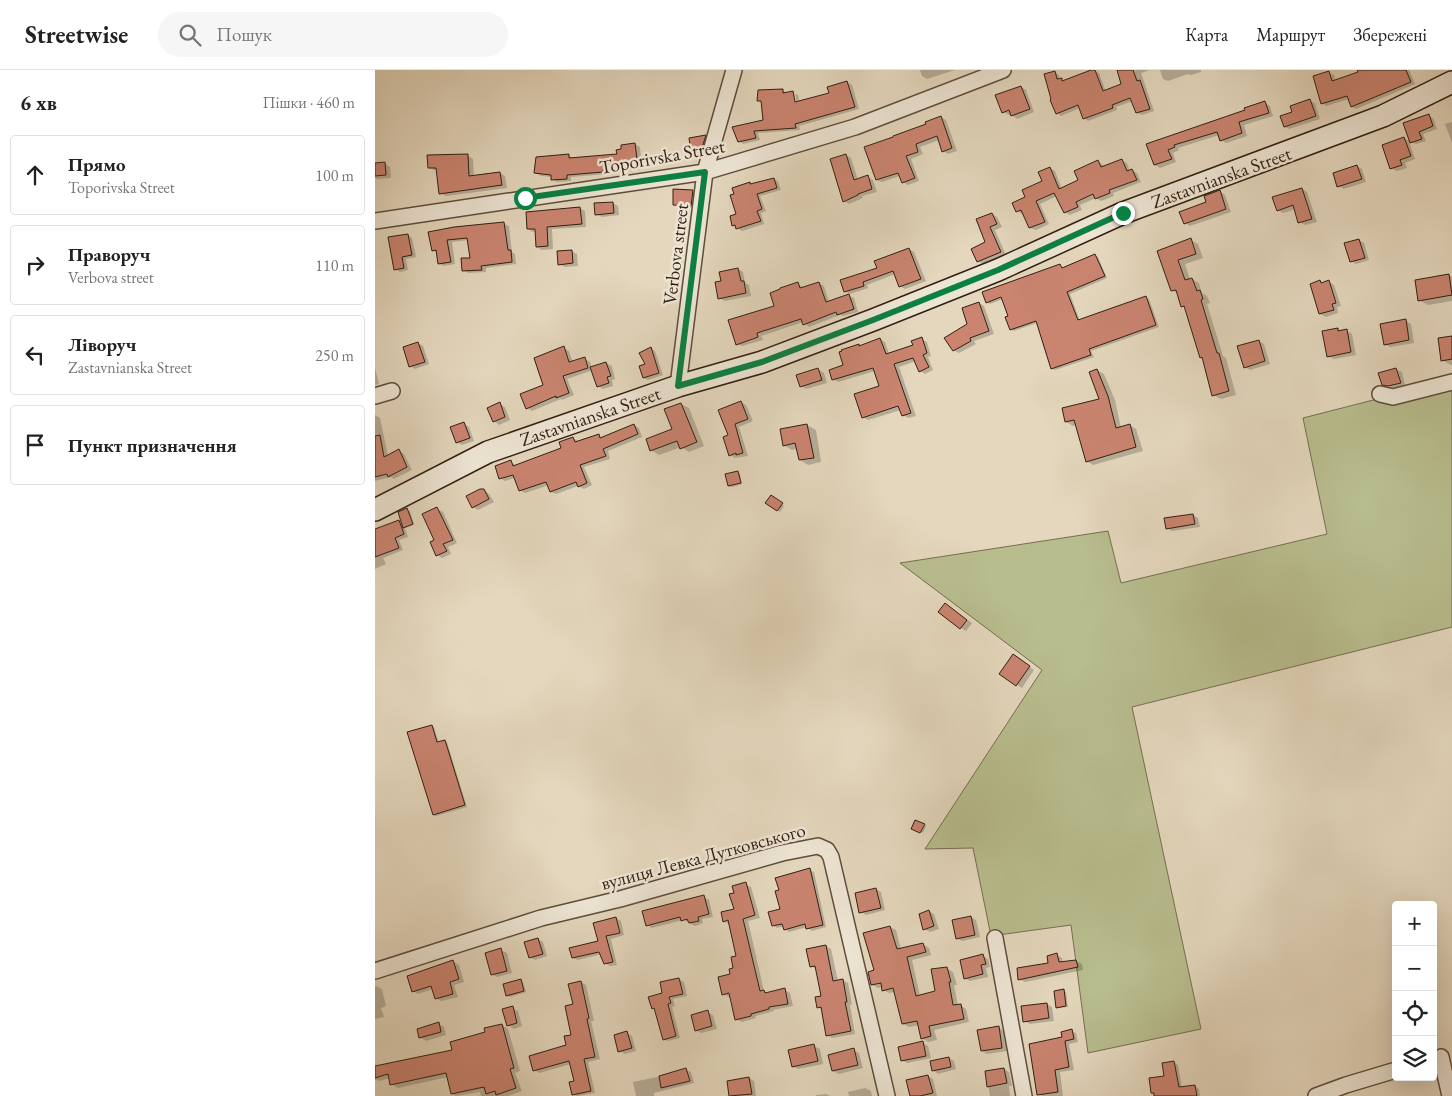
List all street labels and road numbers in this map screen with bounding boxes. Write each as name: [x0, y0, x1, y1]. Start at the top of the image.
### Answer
street label: Toporivska Street: [597, 133, 727, 180]
street label: Zastavnianska Street: [1148, 141, 1295, 214]
street label: Verbova street: [657, 202, 694, 306]
street label: Zastavnianska Street: [517, 381, 664, 452]
street label: вулиця Левка Дутковського: [598, 817, 808, 896]

